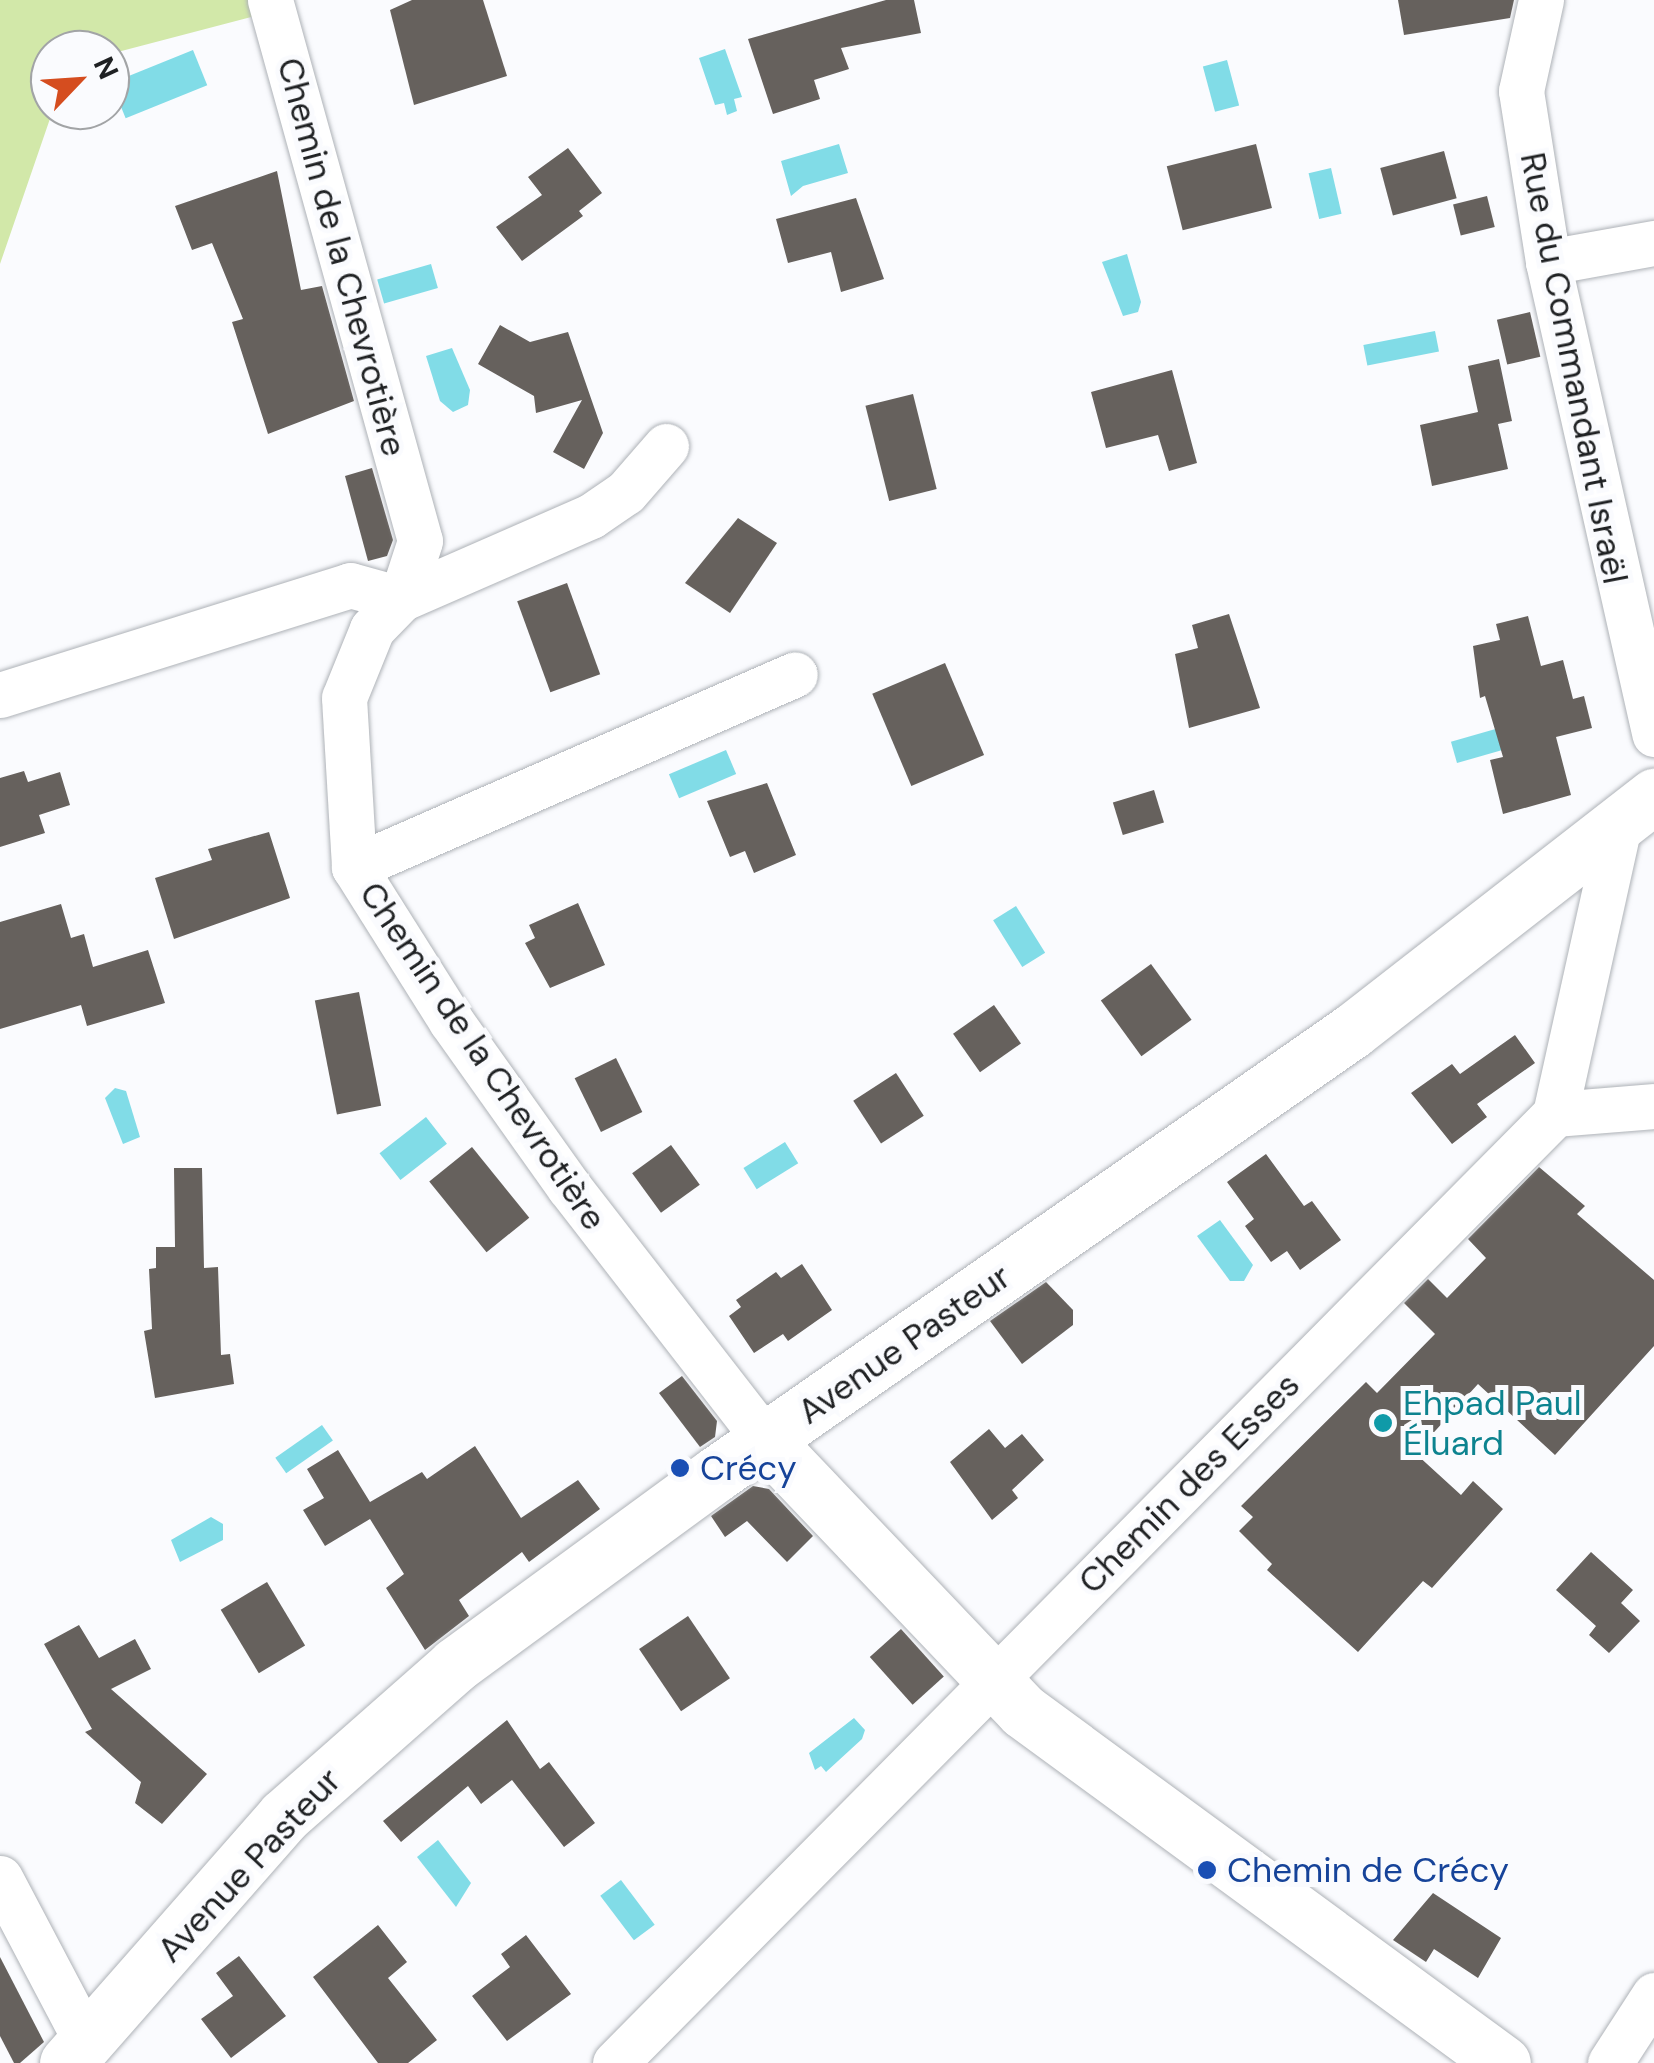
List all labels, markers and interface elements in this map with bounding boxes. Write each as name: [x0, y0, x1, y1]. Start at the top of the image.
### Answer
north arrow: [30, 30, 130, 130]
text: N: [85, 51, 127, 85]
street label: Chemin de la Chevrotière: [269, 53, 415, 461]
street label: Rue du Commandant Israël: [1512, 149, 1636, 587]
street label: Chemin de la Chevrotière: [351, 874, 615, 1238]
street label: Avenue Pasteur: [790, 1255, 1018, 1433]
street label: Chemin des Esses: [1070, 1364, 1308, 1602]
place label: Ehpad Paul Éluard: [1403, 1382, 1581, 1464]
marker: Ehpad Paul Éluard: [1372, 1412, 1394, 1434]
place label: Crécy: [700, 1447, 797, 1489]
marker: Crécy: [669, 1457, 691, 1479]
street label: Avenue Pasteur: [148, 1759, 350, 1971]
place label: Chemin de Crécy: [1227, 1849, 1509, 1891]
marker: Chemin de Crécy: [1196, 1859, 1218, 1881]

